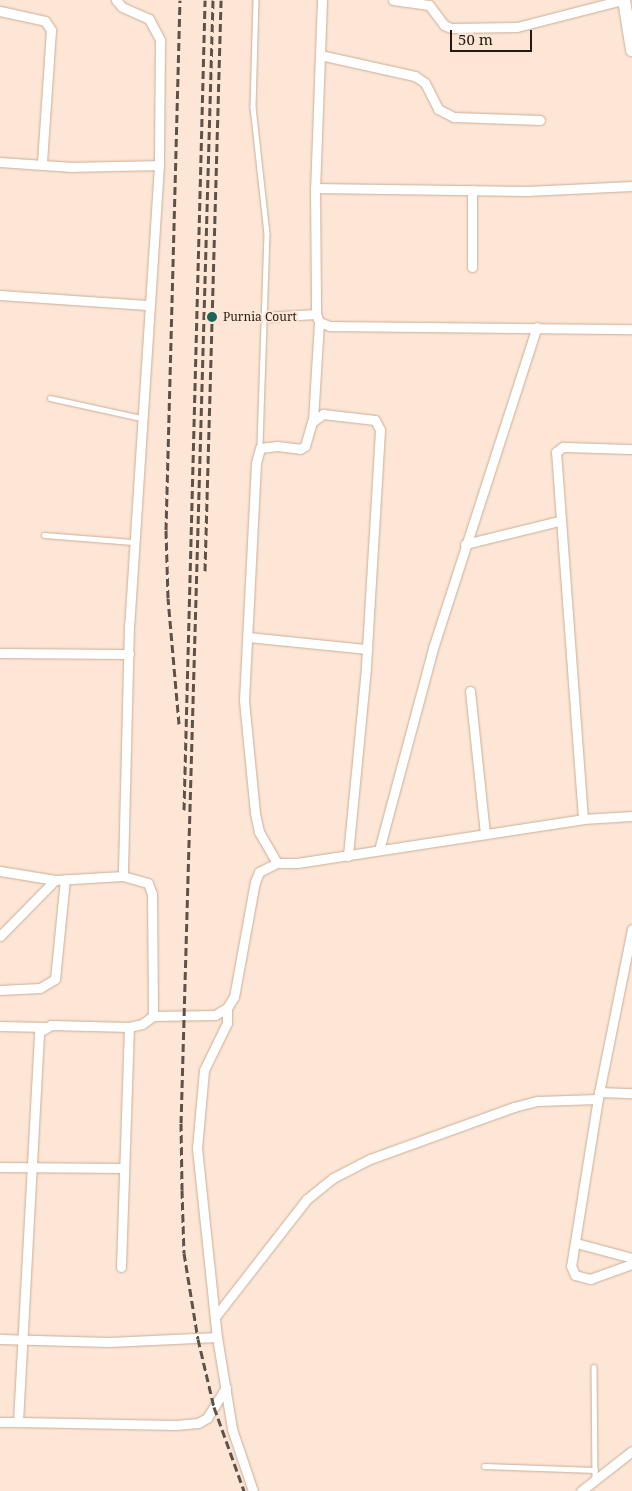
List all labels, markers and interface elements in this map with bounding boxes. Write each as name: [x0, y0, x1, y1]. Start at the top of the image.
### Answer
scale bar: [452, 20, 534, 52]
text: 50 m: [458, 29, 493, 49]
marker: Purnia Court: [205, 310, 219, 324]
place label: Purnia Court: [223, 310, 297, 324]

